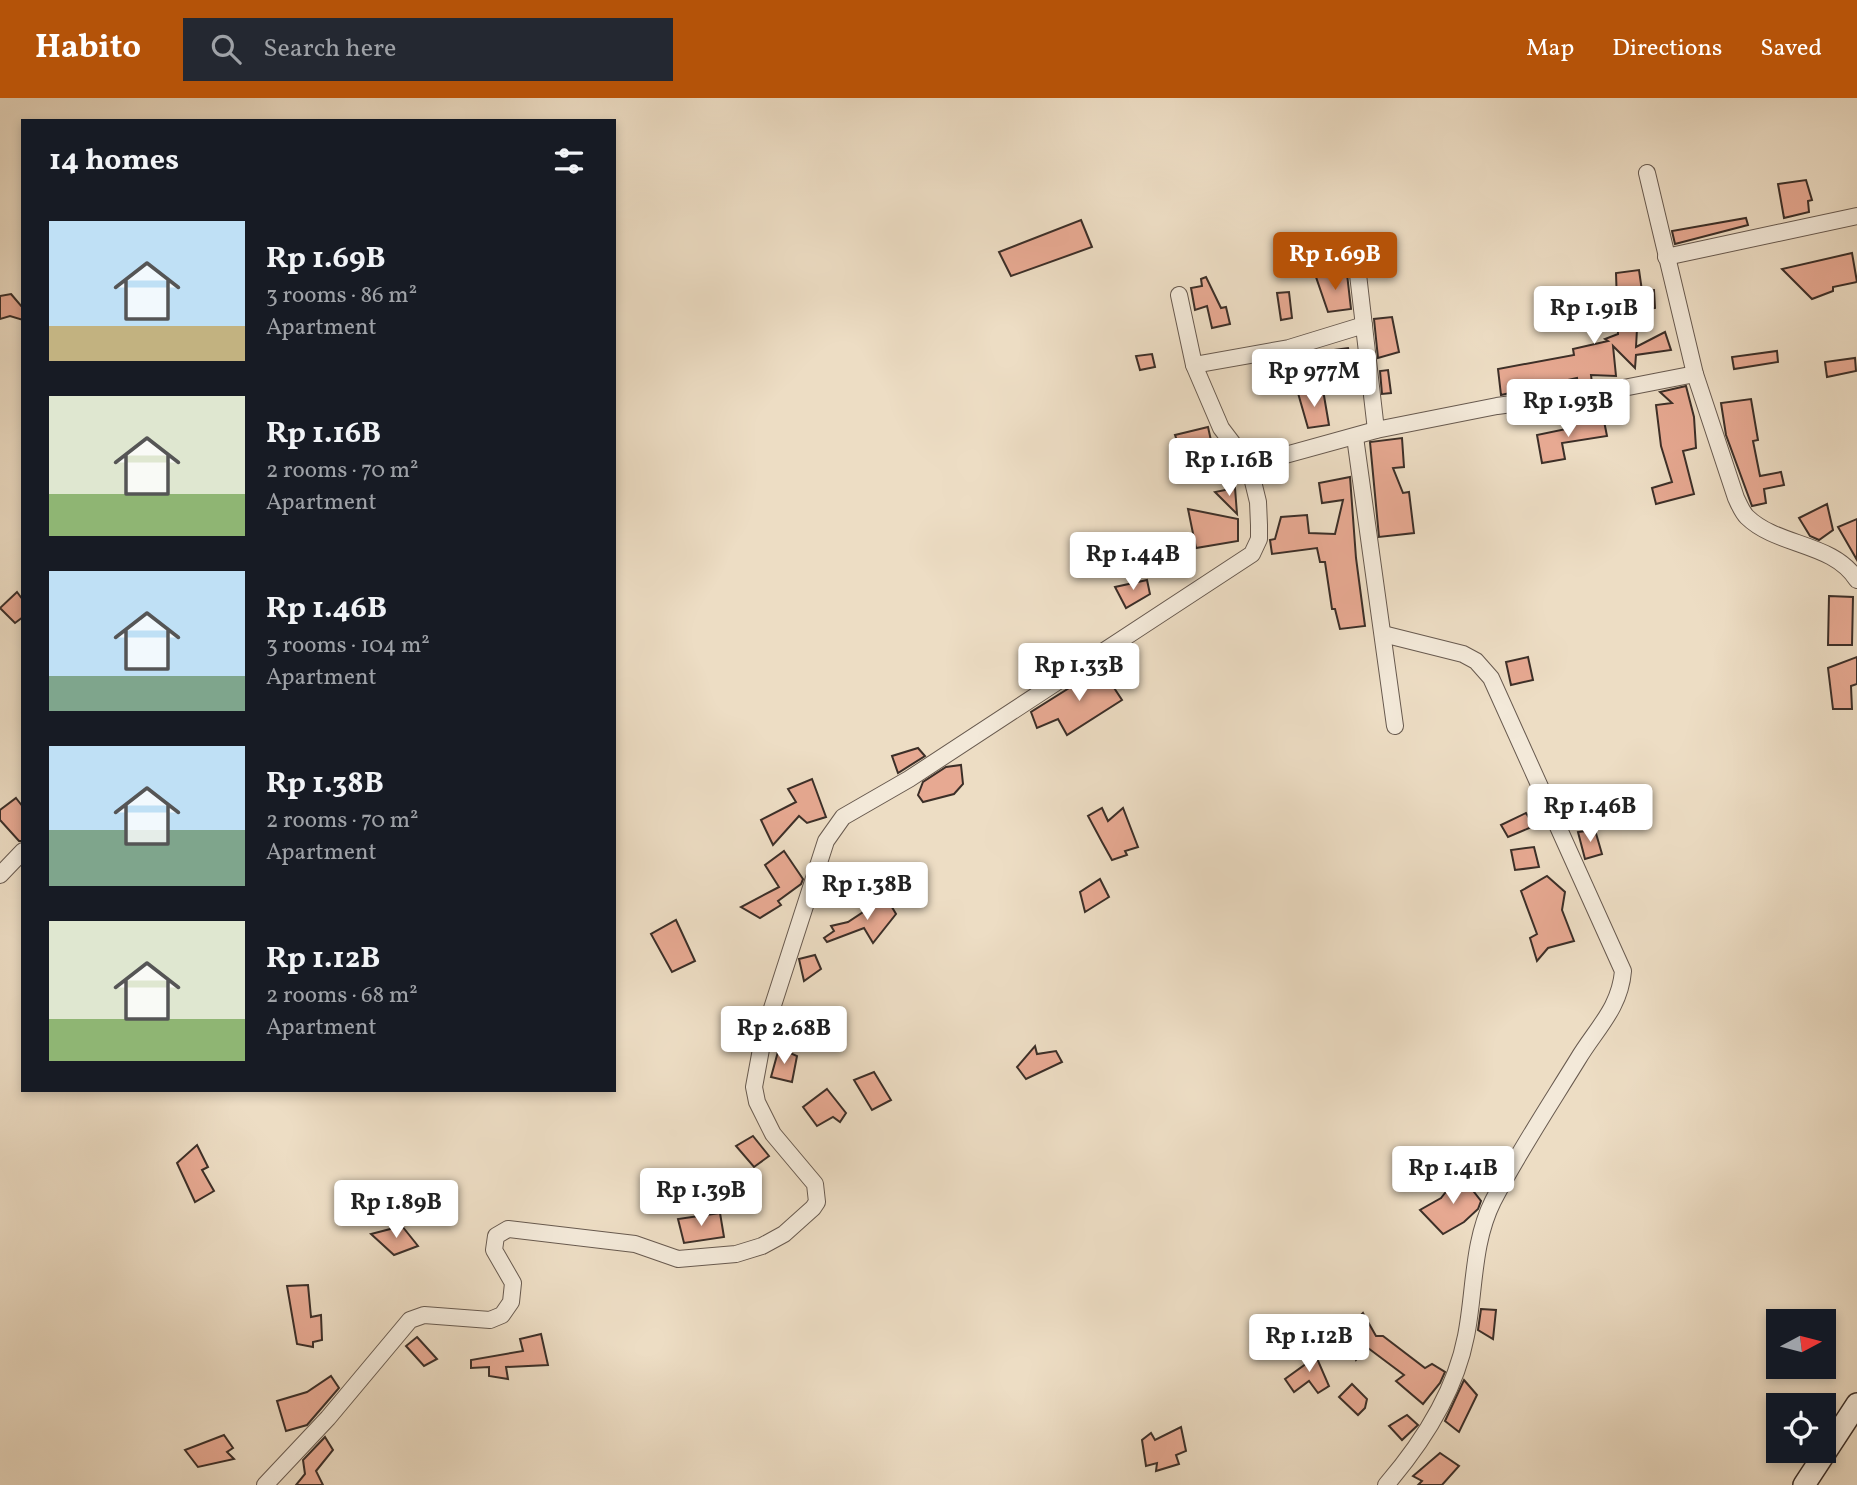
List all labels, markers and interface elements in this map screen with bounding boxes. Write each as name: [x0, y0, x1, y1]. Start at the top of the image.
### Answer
search box: [183, 18, 673, 81]
text: Habito: [35, 26, 141, 72]
icon: search: [207, 30, 245, 68]
text: Search here: [263, 31, 396, 67]
text: Map: [1526, 32, 1574, 66]
text: Directions: [1612, 32, 1722, 66]
text: Saved: [1760, 32, 1822, 66]
text: 14 homes: [49, 140, 179, 182]
icon: filters: [550, 142, 588, 180]
pin: Rp 1.69B: [1263, 232, 1407, 292]
text: Rp 1.69B: [266, 238, 386, 280]
text: Rp 1.69B: [1289, 239, 1381, 271]
icon: home: [105, 249, 189, 333]
text: 3 rooms · 86 m²: [266, 280, 417, 312]
pin: Rp 1.91B: [1522, 286, 1666, 346]
text: Rp 1.91B: [1550, 293, 1638, 325]
text: Apartment: [266, 312, 377, 344]
pin: Rp 977M: [1249, 350, 1379, 409]
text: Rp 977M: [1268, 356, 1360, 388]
pin: Rp 1.93B: [1496, 380, 1640, 439]
text: Rp 1.93B: [1523, 386, 1613, 418]
text: Rp 1.16B: [266, 413, 381, 455]
icon: home: [105, 424, 189, 508]
pin: Rp 1.16B: [1157, 438, 1301, 498]
text: Rp 1.16B: [1185, 445, 1273, 477]
text: 2 rooms · 70 m²: [266, 455, 419, 487]
text: Apartment: [266, 487, 377, 519]
pin: Rp 1.44B: [1061, 532, 1205, 592]
text: Rp 1.44B: [1086, 539, 1180, 571]
text: Rp 1.46B: [266, 588, 387, 630]
icon: home: [105, 599, 189, 683]
text: 3 rooms · 104 m²: [266, 630, 430, 662]
pin: Rp 1.33B: [1007, 644, 1151, 703]
text: Rp 1.33B: [1034, 650, 1124, 682]
text: Apartment: [266, 662, 377, 694]
text: Rp 1.38B: [266, 763, 384, 805]
icon: home: [105, 774, 189, 858]
pin: Rp 1.46B: [1518, 784, 1662, 844]
text: Rp 1.46B: [1544, 791, 1636, 823]
text: 2 rooms · 70 m²: [266, 805, 419, 837]
text: Apartment: [266, 837, 377, 869]
pin: Rp 1.38B: [795, 862, 939, 922]
text: Rp 1.38B: [822, 869, 912, 901]
text: Rp 1.12B: [266, 938, 380, 980]
icon: home: [105, 949, 189, 1033]
text: 2 rooms · 68 m²: [266, 980, 418, 1012]
pin: Rp 2.68B: [712, 1006, 856, 1066]
text: Apartment: [266, 1012, 377, 1044]
text: Rp 2.68B: [737, 1013, 831, 1045]
pin: Rp 1.41B: [1381, 1146, 1525, 1206]
text: Rp 1.41B: [1408, 1153, 1498, 1185]
pin: Rp 1.39B: [629, 1168, 773, 1228]
text: Rp 1.39B: [656, 1175, 746, 1207]
pin: Rp 1.89B: [324, 1180, 468, 1240]
text: Rp 1.89B: [350, 1187, 442, 1219]
north arrow: [1766, 1309, 1836, 1379]
map controls: [1766, 1309, 1836, 1463]
pin: Rp 1.12B: [1237, 1314, 1381, 1374]
text: Rp 1.12B: [1265, 1321, 1353, 1353]
button: locate: [1766, 1393, 1836, 1463]

